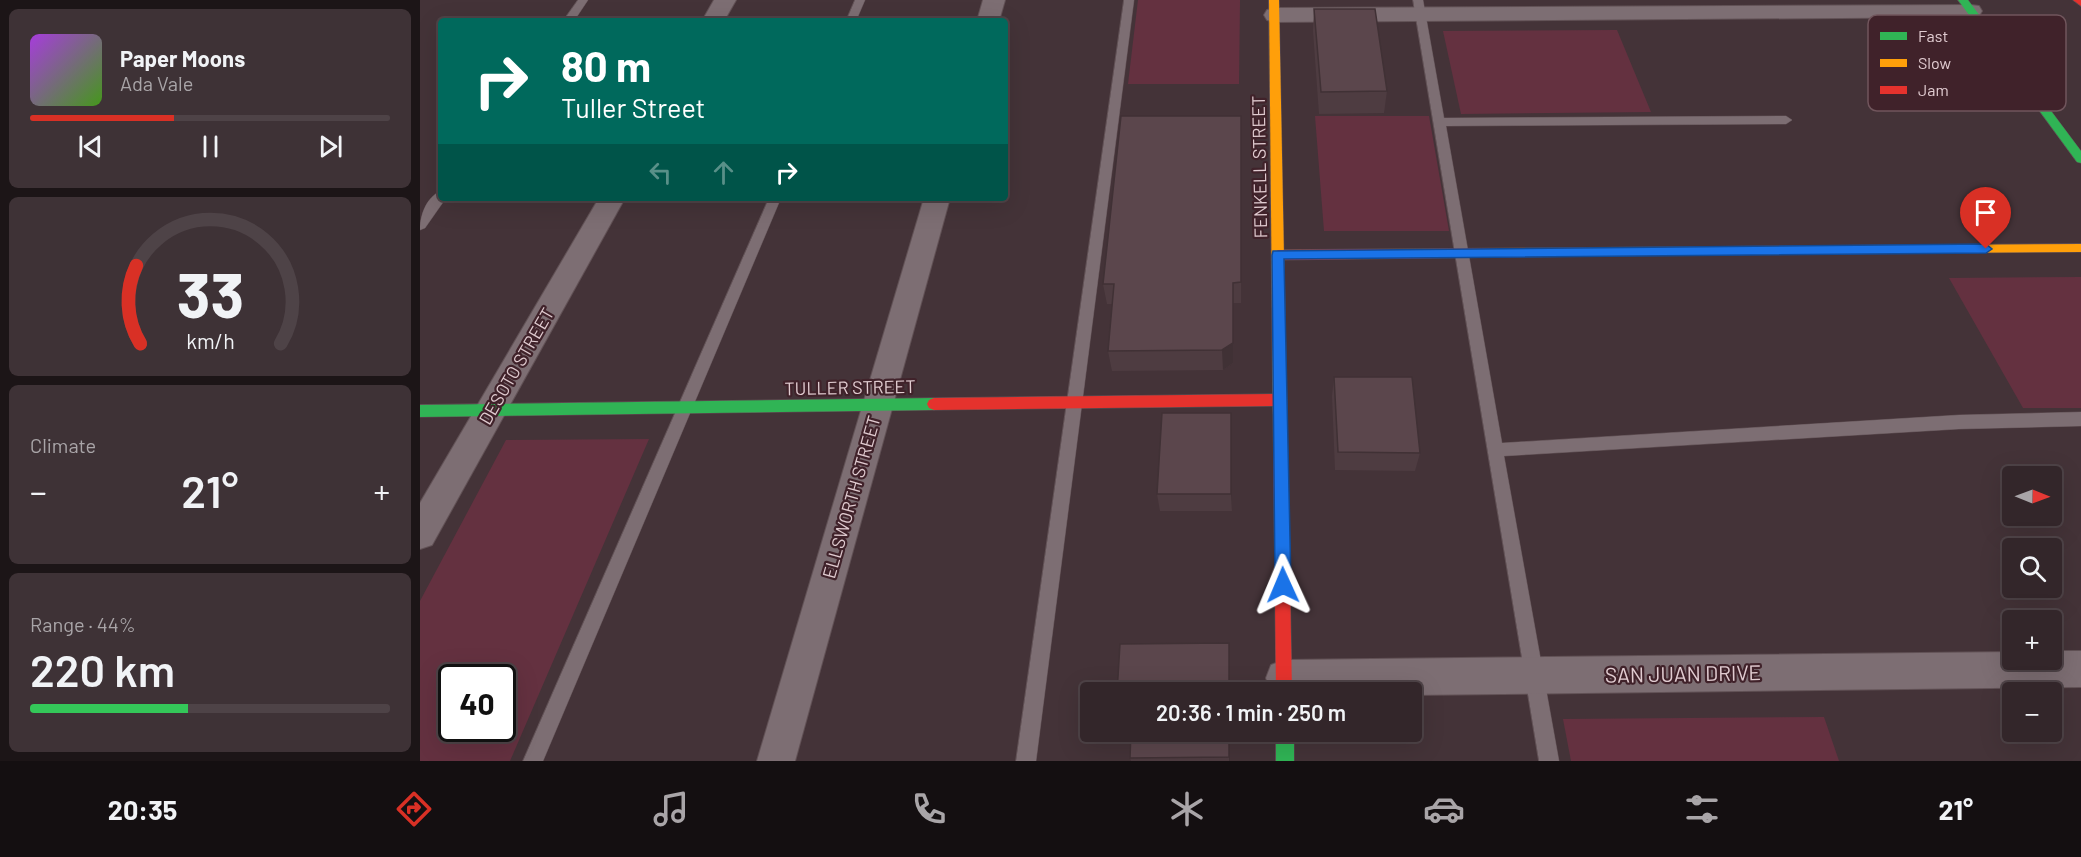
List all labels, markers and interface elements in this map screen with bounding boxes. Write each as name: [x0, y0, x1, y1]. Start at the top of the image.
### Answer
legend: [1868, 15, 2066, 111]
text: Fast: [1918, 26, 1948, 45]
text: 80 m: [561, 40, 651, 90]
icon: right: [462, 42, 540, 120]
text: Paper Moons: [120, 45, 245, 71]
text: Slow: [1918, 53, 1951, 72]
text: Ada Vale: [120, 71, 193, 95]
text: Jam: [1918, 80, 1949, 99]
text: Tuller Street: [561, 91, 705, 123]
street label: FENKELL STREET: [1247, 95, 1271, 239]
icon: previous: [74, 130, 107, 163]
icon: pause: [194, 130, 227, 163]
icon: next: [314, 130, 347, 163]
icon: left: [644, 156, 677, 189]
icon: ahead: [707, 156, 740, 189]
icon: right: [770, 156, 803, 189]
pin: [1960, 187, 2011, 249]
icon: arrive: [1969, 196, 2002, 229]
text: 33: [176, 256, 244, 330]
street label: DESOTO STREET: [474, 304, 558, 428]
text: km/h: [186, 328, 234, 353]
street label: TULLER STREET: [784, 375, 916, 399]
street label: ELLSWORTH STREET: [817, 413, 885, 581]
text: Climate: [30, 433, 96, 457]
text: 21°: [181, 463, 239, 517]
north arrow: [2002, 466, 2062, 526]
map controls: [2002, 466, 2062, 742]
text: −: [30, 471, 47, 511]
text: +: [373, 471, 390, 511]
button: search: [2002, 538, 2062, 598]
position arrow: [1251, 553, 1315, 617]
button: +: [2002, 610, 2062, 670]
text: Range · 44%: [30, 612, 136, 636]
text: 220 km: [30, 642, 175, 696]
street label: SAN JUAN DRIVE: [1605, 659, 1761, 687]
speed limit sign: 40: [438, 664, 516, 742]
button: −: [2002, 682, 2062, 742]
text: 20:36 · 1 min · 250 m: [1156, 699, 1346, 725]
icon: directions: [393, 788, 435, 830]
icon: music: [650, 788, 692, 830]
icon: phone: [908, 788, 950, 830]
icon: climate: [1166, 788, 1208, 830]
icon: car: [1423, 788, 1465, 830]
icon: filters: [1681, 788, 1723, 830]
text: 20:35: [108, 793, 177, 825]
text: 21°: [1938, 793, 1973, 825]

